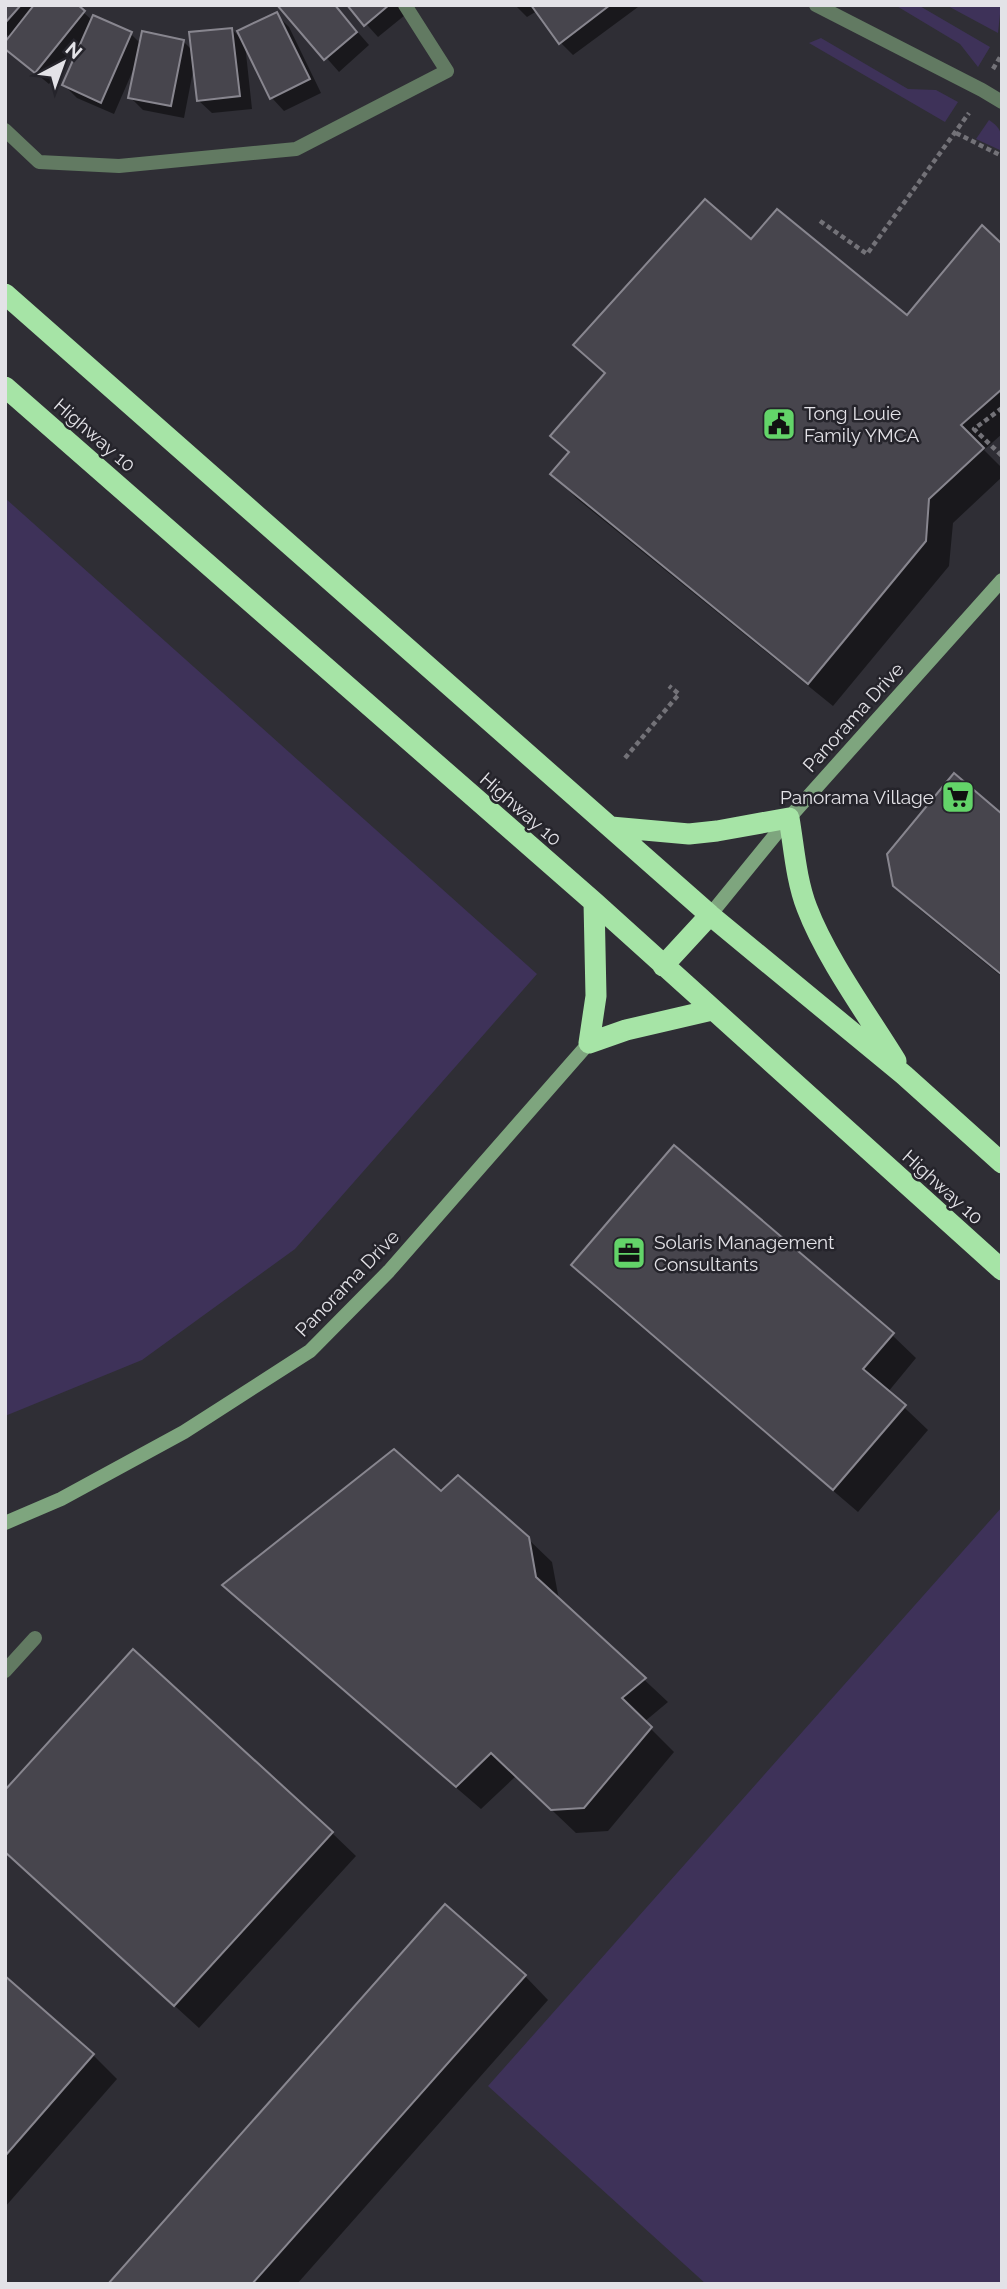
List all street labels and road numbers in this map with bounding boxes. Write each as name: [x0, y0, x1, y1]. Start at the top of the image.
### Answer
street label: Highway 10: [50, 394, 140, 476]
street label: Panorama Drive: [798, 658, 908, 776]
street label: Highway 10: [476, 768, 566, 850]
street label: Highway 10: [898, 1145, 988, 1229]
street label: Panorama Drive: [291, 1225, 403, 1341]

